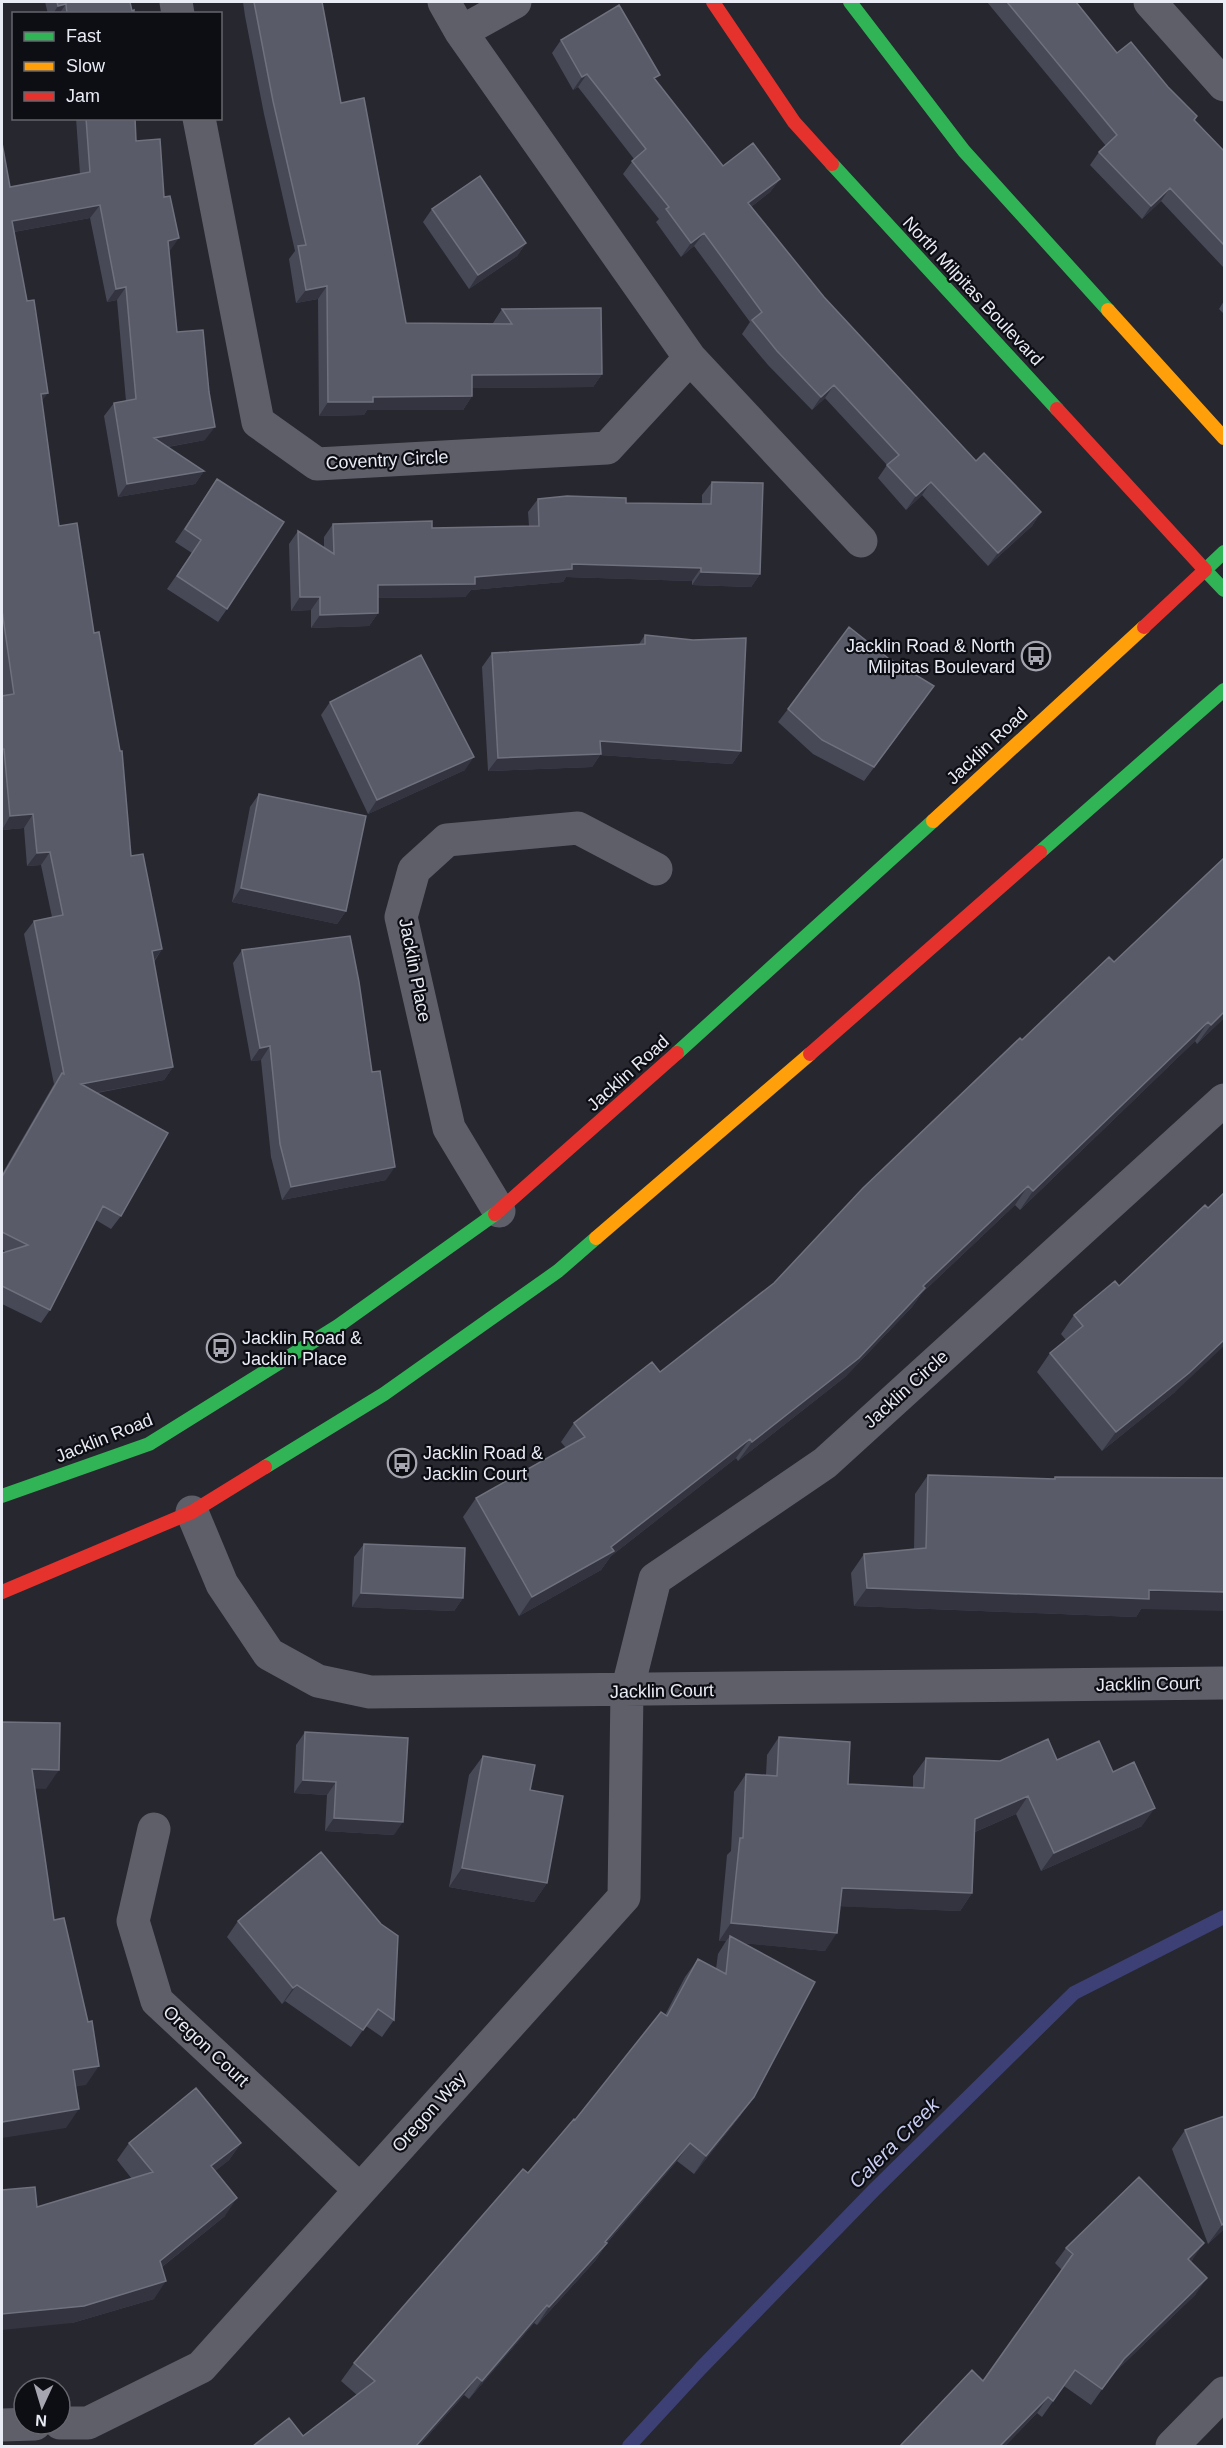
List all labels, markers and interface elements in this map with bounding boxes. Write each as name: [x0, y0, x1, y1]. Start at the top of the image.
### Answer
legend: [12, 12, 222, 120]
text: Fast: [66, 26, 101, 46]
text: Slow: [66, 56, 106, 76]
text: Jam: [66, 86, 100, 106]
street label: North Milpitas Boulevard: [899, 212, 1047, 370]
street label: Coventry Circle: [325, 447, 449, 473]
place label: Jacklin Road & North Milpitas Boulevard: [846, 636, 1015, 677]
bus stop icon: Jacklin Road & North Milpitas Boulevard: [1020, 640, 1052, 672]
street label: Jacklin Road: [942, 704, 1032, 788]
street label: Jacklin Place: [395, 917, 435, 1023]
street label: Jacklin Road: [583, 1031, 673, 1115]
place label: Jacklin Road & Jacklin Place: [242, 1328, 362, 1369]
bus stop icon: Jacklin Road & Jacklin Place: [205, 1332, 237, 1364]
street label: Jacklin Circle: [860, 1346, 952, 1432]
street label: Jacklin Road: [52, 1409, 156, 1467]
place label: Jacklin Road & Jacklin Court: [423, 1443, 543, 1484]
bus stop icon: Jacklin Road & Jacklin Court: [386, 1447, 418, 1479]
street label: Jacklin Court: [1096, 1673, 1200, 1695]
street label: Jacklin Court: [610, 1680, 714, 1702]
street label: Oregon Court: [159, 2001, 253, 2091]
street label: Oregon Way: [388, 2068, 470, 2156]
water label: Calera Creek: [845, 2093, 944, 2192]
north arrow: [12, 2376, 72, 2436]
text: N: [35, 2412, 47, 2429]

